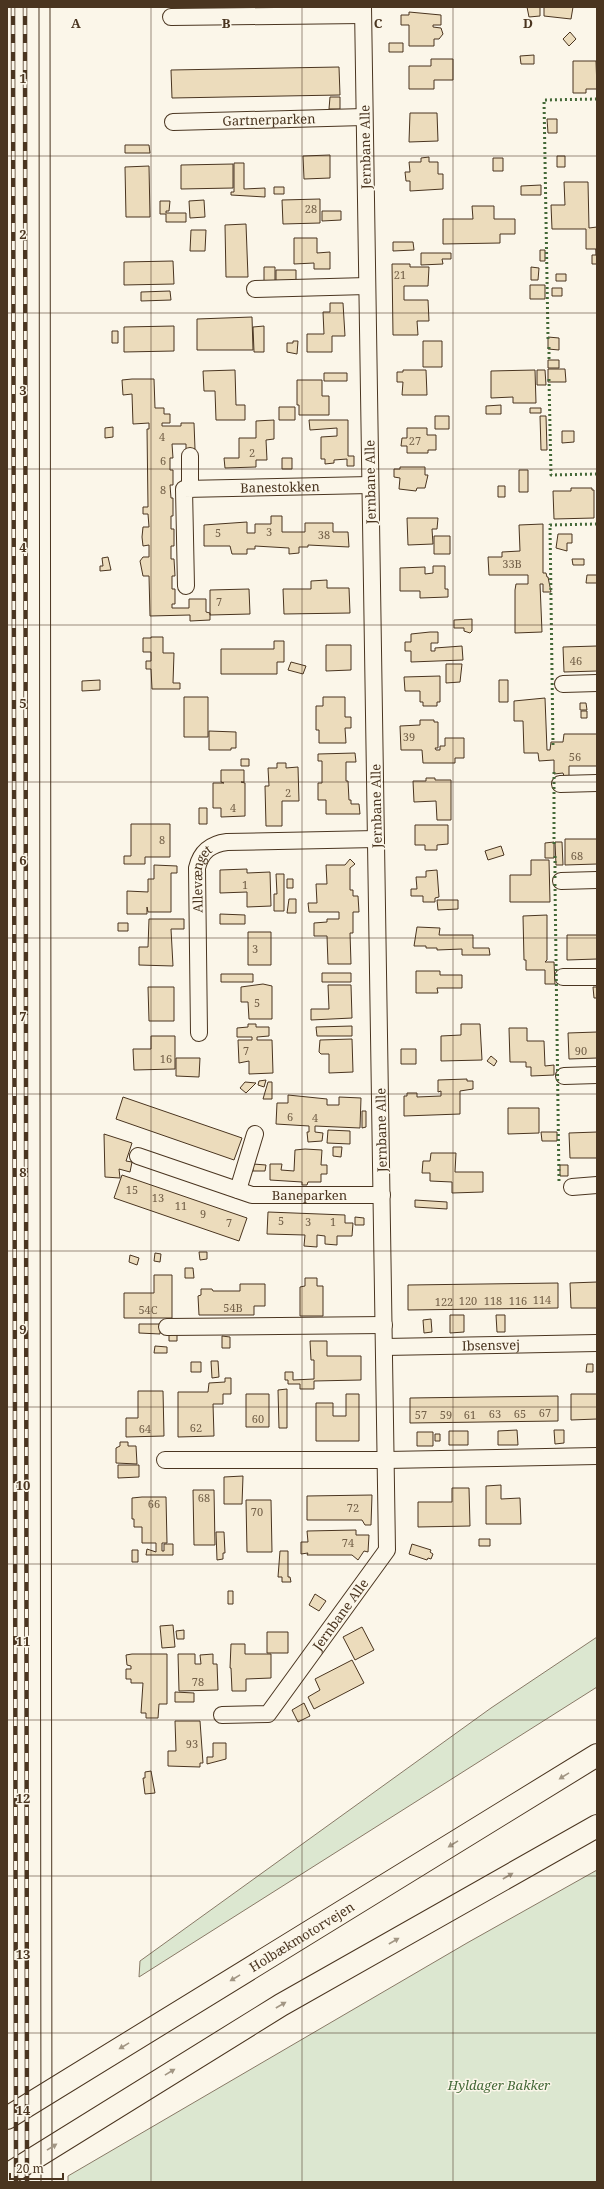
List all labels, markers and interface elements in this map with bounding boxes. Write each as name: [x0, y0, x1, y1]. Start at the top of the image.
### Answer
text: A: [71, 14, 81, 32]
text: B: [222, 14, 231, 32]
text: C: [374, 14, 383, 32]
text: D: [523, 14, 533, 32]
text: 1: [19, 69, 27, 87]
street label: Jernbane Alle: [355, 105, 375, 190]
street label: Gartnerparken: [222, 109, 316, 130]
house number: 28: [305, 201, 317, 216]
text: 2: [19, 225, 27, 243]
house number: 21: [394, 267, 406, 282]
text: 3: [19, 381, 27, 399]
house number: 4: [159, 429, 165, 444]
house number: 27: [409, 433, 421, 448]
street label: Jernbane Alle: [360, 440, 380, 525]
house number: 2: [249, 445, 255, 460]
house number: 6: [160, 453, 166, 468]
street label: Banestokken: [240, 477, 321, 497]
house number: 8: [160, 482, 166, 497]
house number: 3: [266, 524, 272, 539]
house number: 5: [215, 525, 221, 540]
house number: 38: [318, 527, 330, 542]
text: 4: [19, 538, 27, 556]
house number: 33B: [502, 556, 522, 571]
house number: 7: [216, 594, 222, 609]
house number: 46: [570, 653, 582, 668]
text: 5: [19, 694, 27, 712]
house number: 39: [403, 729, 415, 744]
house number: 56: [569, 749, 581, 764]
street label: Jernbane Alle: [366, 764, 386, 849]
house number: 2: [285, 785, 291, 800]
house number: 4: [230, 800, 236, 815]
house number: 8: [159, 832, 165, 847]
street label: Allevænget: [188, 840, 216, 913]
house number: 68: [571, 848, 583, 863]
text: 6: [19, 851, 27, 869]
house number: 1: [242, 877, 248, 892]
house number: 3: [252, 941, 258, 956]
house number: 5: [254, 995, 260, 1010]
text: 7: [19, 1007, 27, 1025]
house number: 7: [243, 1043, 249, 1058]
house number: 90: [575, 1043, 587, 1058]
house number: 16: [160, 1051, 172, 1066]
street label: Jernbane Alle: [371, 1088, 391, 1173]
house number: 6: [287, 1109, 293, 1124]
house number: 4: [312, 1110, 318, 1125]
text: 8: [19, 1163, 27, 1181]
house number: 15: [126, 1182, 138, 1197]
street label: Baneparken: [272, 1186, 348, 1204]
house number: 13: [152, 1190, 164, 1205]
house number: 11: [175, 1198, 187, 1213]
house number: 9: [200, 1206, 206, 1221]
house number: 5: [278, 1213, 284, 1228]
house number: 3: [305, 1214, 311, 1229]
house number: 1: [330, 1214, 336, 1229]
house number: 7: [226, 1215, 232, 1230]
house number: 114: [533, 1292, 551, 1307]
house number: 120: [459, 1293, 477, 1308]
house number: 118: [484, 1293, 502, 1308]
house number: 116: [509, 1293, 527, 1308]
house number: 122: [435, 1294, 453, 1309]
house number: 54B: [223, 1300, 243, 1315]
house number: 54C: [138, 1302, 158, 1317]
text: 9: [19, 1320, 27, 1338]
street label: Ibsensvej: [462, 1335, 520, 1355]
house number: 67: [539, 1405, 551, 1420]
house number: 63: [489, 1406, 501, 1421]
house number: 65: [514, 1406, 526, 1421]
house number: 57: [415, 1407, 427, 1422]
house number: 59: [440, 1407, 452, 1422]
house number: 61: [464, 1407, 476, 1422]
house number: 60: [252, 1411, 264, 1426]
house number: 62: [190, 1420, 202, 1435]
house number: 64: [139, 1421, 151, 1436]
text: 10: [16, 1476, 30, 1494]
house number: 68: [198, 1490, 210, 1505]
house number: 66: [148, 1496, 160, 1511]
house number: 72: [347, 1500, 359, 1515]
house number: 70: [251, 1504, 263, 1519]
house number: 74: [342, 1535, 354, 1550]
street label: Jernbane Alle: [308, 1575, 372, 1655]
text: 11: [16, 1632, 30, 1650]
house number: 78: [192, 1674, 204, 1689]
house number: 93: [186, 1736, 198, 1751]
one-way arrow: [559, 1772, 569, 1780]
text: 12: [16, 1789, 30, 1807]
one-way arrow: [447, 1841, 459, 1848]
one-way arrow: [502, 1873, 513, 1880]
street label: Holbækmotorvejen: [246, 1897, 358, 1976]
one-way arrow: [389, 1937, 400, 1944]
text: 13: [16, 1945, 30, 1963]
one-way arrow: [229, 1975, 241, 1982]
one-way arrow: [275, 2001, 287, 2008]
one-way arrow: [119, 2042, 129, 2050]
one-way arrow: [164, 2069, 176, 2076]
park label: Hyldager Bakker: [447, 2076, 551, 2094]
text: 14: [16, 2101, 31, 2119]
one-way arrow: [46, 2143, 58, 2150]
scale bar: [10, 2155, 63, 2181]
text: 20 m: [16, 2160, 44, 2177]

